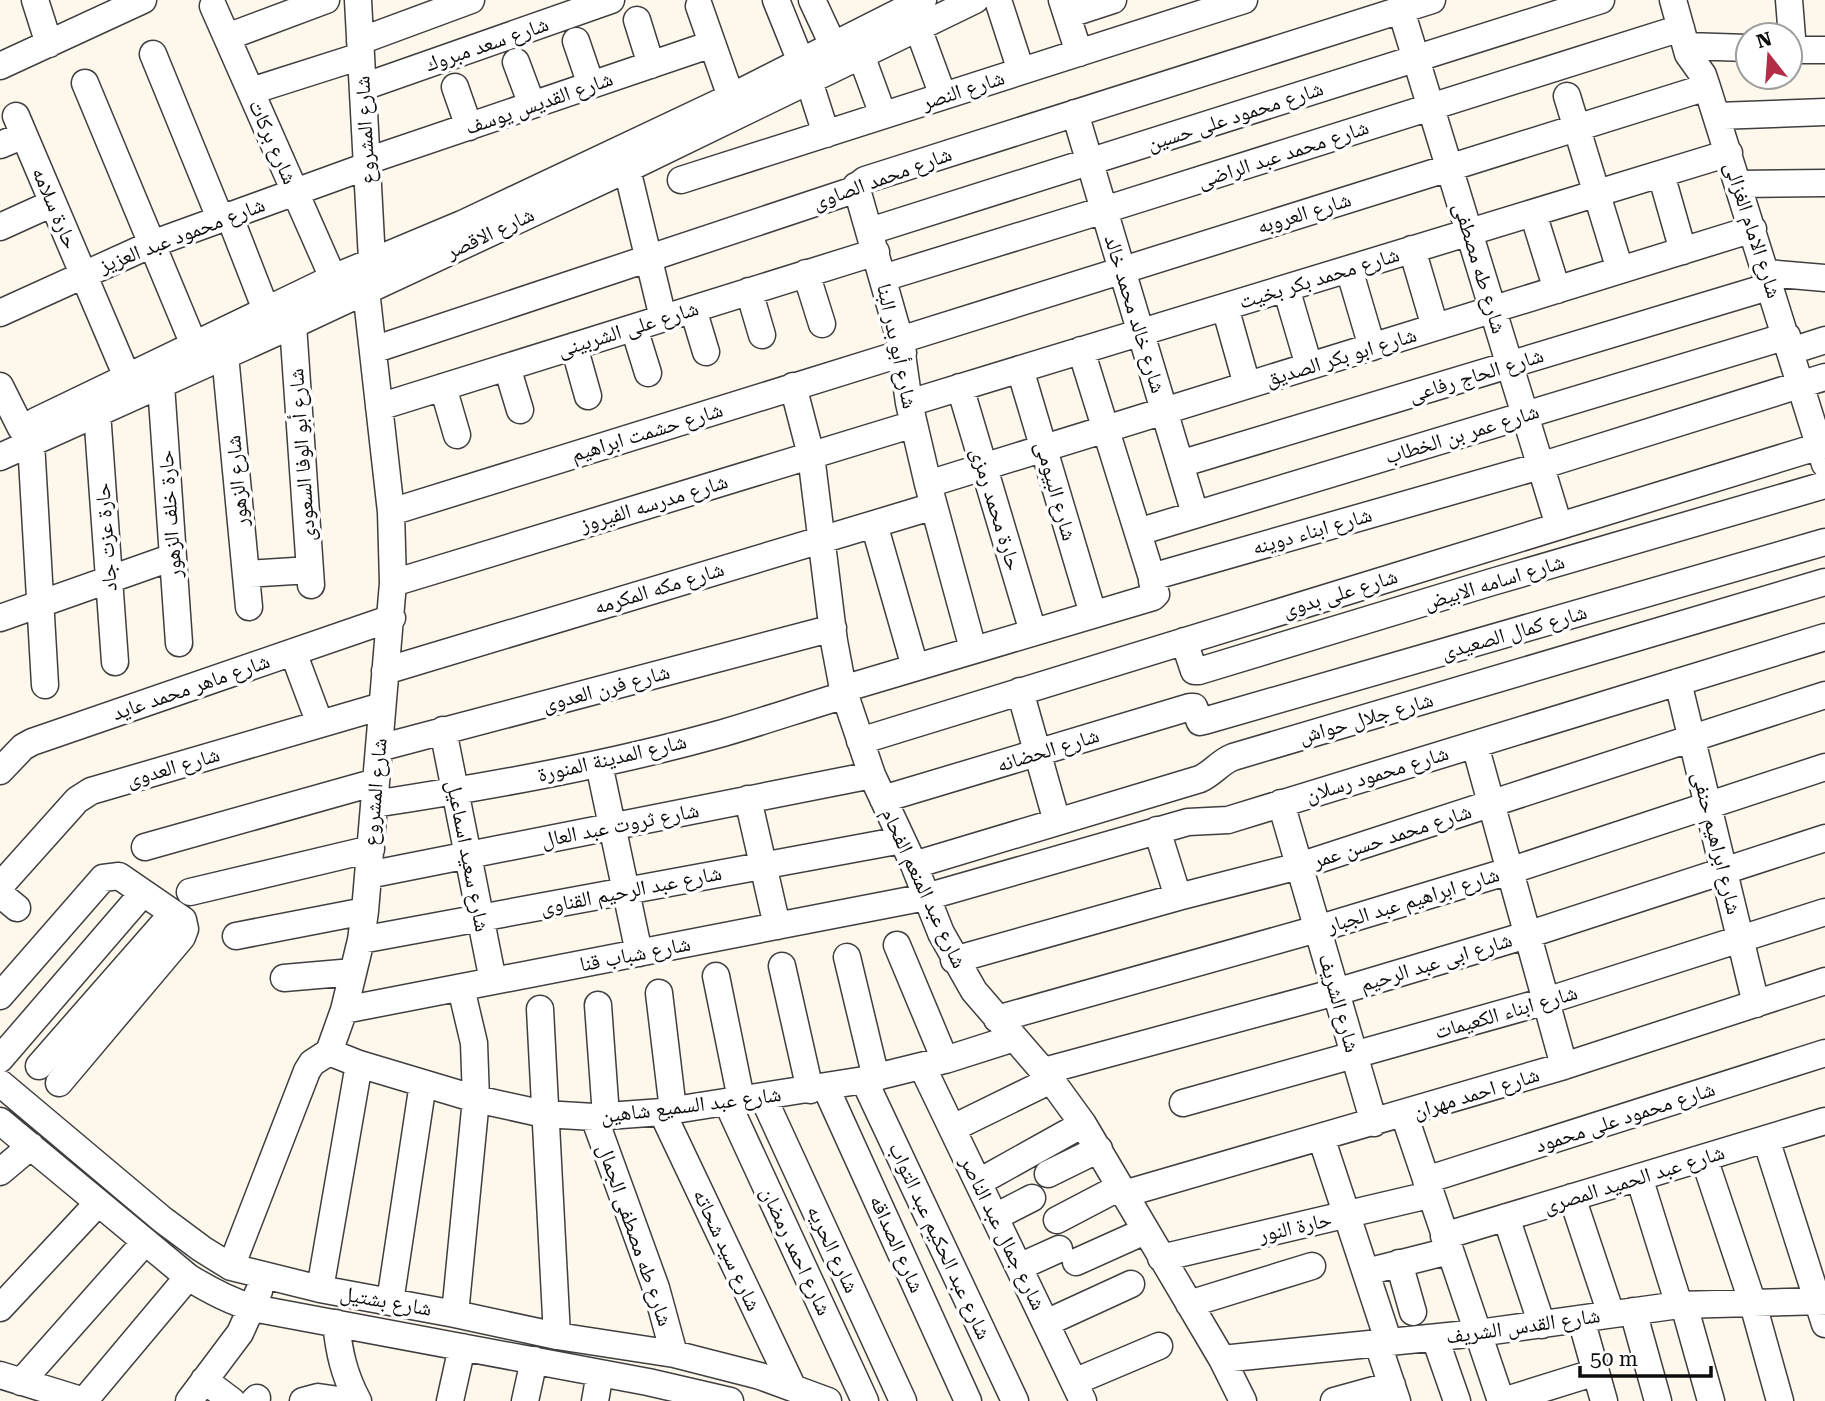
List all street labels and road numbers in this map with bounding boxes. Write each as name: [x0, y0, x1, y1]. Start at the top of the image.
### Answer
street label: شارع سعد مبروك: [422, 12, 552, 77]
street label: شارع النصر: [918, 65, 1008, 116]
street label: شارع القديس يوسف: [462, 66, 616, 140]
street label: شارع المشروع: [350, 75, 381, 185]
street label: شارع محمود على حسين: [1144, 76, 1326, 157]
street label: شارع بركات: [243, 96, 302, 188]
street label: شارع محمد عبد الراضى: [1194, 115, 1372, 194]
street label: شارع محمد الصاوى: [809, 142, 955, 215]
street label: شارع الامام الغزالى: [1718, 159, 1786, 302]
street label: حارة سلامه: [27, 164, 83, 252]
street label: شارع العروبه: [1254, 187, 1354, 240]
street label: شارع محمود عبد العزيز: [95, 192, 269, 279]
street label: شارع طه مصطفى: [1448, 200, 1511, 337]
street label: شارع الاقصر: [441, 202, 538, 265]
street label: شارع خالد محمد خالد: [1099, 232, 1170, 396]
street label: شارع محمد بكر بخيت: [1236, 242, 1402, 315]
street label: شارع أبو بدر البنا: [871, 281, 923, 411]
street label: شارع على الشربينى: [554, 296, 702, 363]
street label: شارع ابو بكر الصديق: [1263, 323, 1420, 392]
street label: شارع الحاج رفاعى: [1406, 343, 1547, 408]
street label: شارع أبو الوفا السعودى: [283, 368, 321, 542]
street label: شارع حشمت ابراهيم: [568, 398, 726, 468]
street label: شارع عمر بن الخطاب: [1382, 399, 1542, 470]
street label: شارع الزهور: [221, 434, 254, 529]
street label: شارع البيومى: [1029, 439, 1082, 544]
street label: حارة محمد رمزى: [966, 445, 1026, 573]
street label: حارة خلف الزهور: [154, 449, 187, 580]
street label: شارع مدرسه الفيروز: [576, 469, 731, 538]
street label: حارة عزت جاد: [90, 482, 122, 592]
street label: شارع ابناء دوينه: [1249, 502, 1375, 560]
street label: شارع اسامه الابيض: [1421, 549, 1568, 616]
street label: شارع مكه المكرمه: [591, 557, 727, 620]
street label: شارع على بدوى: [1279, 564, 1401, 623]
street label: شارع كمال الصعيدى: [1438, 600, 1590, 665]
street label: شارع ماهر محمد عايد: [109, 649, 273, 726]
street label: شارع فرن العدوى: [540, 659, 673, 718]
street label: شارع جلال حواش: [1296, 687, 1436, 750]
street label: شارع الحضانه: [994, 723, 1102, 778]
street label: شارع المدينة المنورة: [535, 729, 689, 788]
street label: شارع المشروع: [358, 737, 393, 847]
street label: شارع محمود رسلان: [1303, 741, 1452, 808]
street label: شارع العدوى: [123, 742, 223, 793]
street label: شارع ابراهيم حنفى: [1686, 769, 1746, 917]
street label: شارع سعيد اسماعيل: [441, 778, 494, 934]
street label: شارع ثروت عبد العال: [539, 798, 701, 853]
street label: شارع محمد حسن عمر: [1309, 799, 1475, 874]
street label: شارع عبد المنعم الفحام: [875, 804, 972, 973]
street label: شارع عبد الرحيم القناوى: [538, 861, 724, 921]
street label: شارع ابراهيم عبد الجبار: [1323, 862, 1503, 940]
street label: شارع ابى عبد الرحيم: [1357, 927, 1515, 998]
street label: شارع شباب قنا: [578, 932, 693, 977]
street label: شارع الشريف: [1313, 951, 1365, 1055]
street label: شارع ابناء الكعيمات: [1432, 980, 1580, 1045]
street label: شارع احمد مهران: [1410, 1062, 1542, 1125]
street label: شارع محمود على محمود: [1532, 1077, 1718, 1158]
street label: شارع عبد السميع شاهين: [599, 1082, 783, 1129]
street label: شارع عبد الحكيم عبد التواب: [882, 1139, 996, 1344]
street label: شارع عبد الحميد المصرى: [1541, 1140, 1728, 1219]
street label: شارع طه مصطفى الجمال: [592, 1141, 677, 1329]
street label: شارع جمال عبد الناصر: [954, 1151, 1051, 1314]
street label: شارع احمد رمضان: [755, 1183, 836, 1320]
street label: شارع سيد شحاته: [687, 1185, 766, 1315]
street label: شارع الصداقه: [864, 1191, 929, 1297]
street label: شارع الحريه: [801, 1201, 864, 1297]
street label: حارة النور: [1255, 1207, 1334, 1247]
street label: شارع بشتيل: [338, 1281, 434, 1322]
street label: شارع القدس الشريف: [1444, 1303, 1602, 1350]

